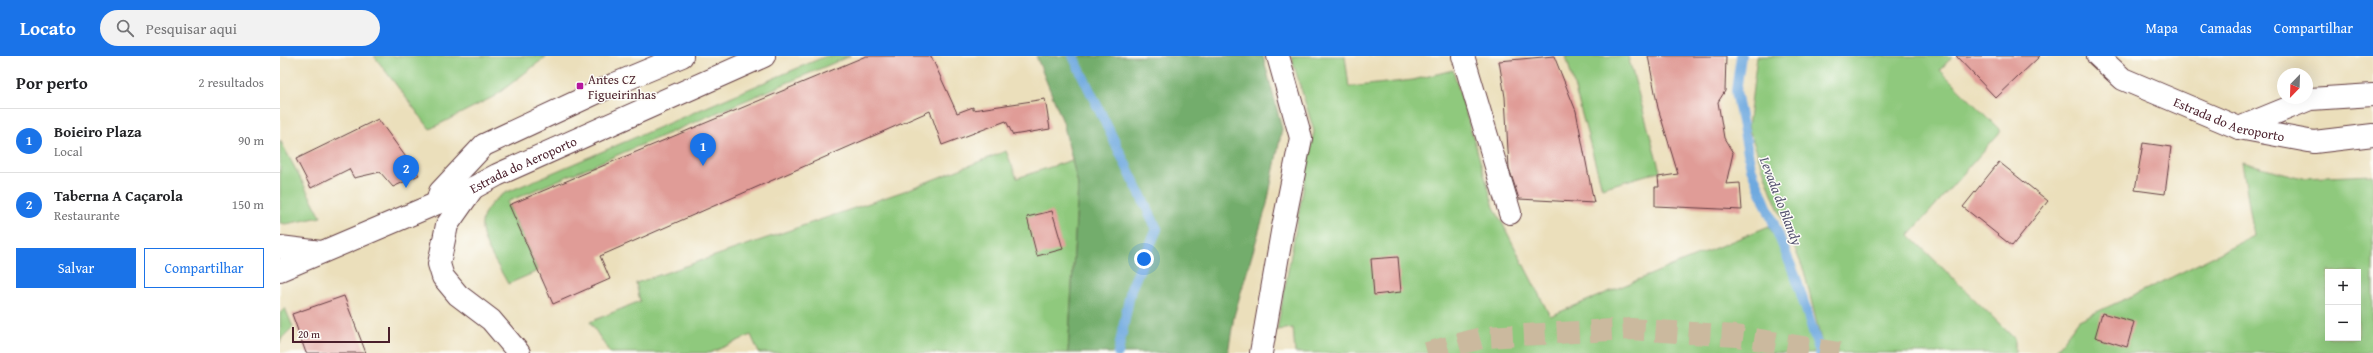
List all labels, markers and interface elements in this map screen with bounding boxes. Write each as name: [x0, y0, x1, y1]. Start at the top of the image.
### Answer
search box: [100, 10, 380, 46]
text: Locato: [20, 14, 76, 42]
icon: search: [114, 17, 136, 39]
text: Pesquisar aqui: [146, 18, 237, 39]
text: Mapa: [2146, 18, 2178, 38]
text: Camadas: [2200, 18, 2252, 38]
text: Compartilhar: [2274, 18, 2353, 38]
north arrow: [2277, 68, 2313, 104]
text: Por perto: [16, 70, 88, 95]
place label: Antes CZ Figueirinhas: [588, 70, 656, 104]
text: 2 resultados: [198, 73, 264, 92]
marker: Antes CZ Figueirinhas: [575, 81, 585, 91]
street label: Estrada do Aeroporto: [2171, 92, 2286, 146]
text: Boieiro Plaza: [54, 121, 142, 142]
text: 1: [26, 131, 32, 150]
text: 90 m: [238, 131, 264, 150]
street label: Estrada do Aeroporto: [466, 132, 580, 198]
pin: 1: [690, 133, 716, 166]
text: Local: [54, 142, 83, 161]
water label: Levada do Blandy: [1755, 153, 1807, 249]
pin: 2: [393, 155, 419, 188]
text: Taberna A Caçarola: [54, 185, 183, 206]
text: 2: [26, 195, 32, 214]
text: 150 m: [232, 195, 264, 214]
text: Restaurante: [54, 206, 120, 225]
button: Salvar: [16, 248, 136, 288]
button: Compartilhar: [144, 248, 264, 288]
your location: [1134, 249, 1154, 269]
map controls: [2325, 269, 2361, 341]
button: +: [2325, 269, 2361, 305]
button: −: [2325, 305, 2361, 341]
scale bar: [292, 325, 390, 344]
text: 20 m: [298, 326, 320, 342]

